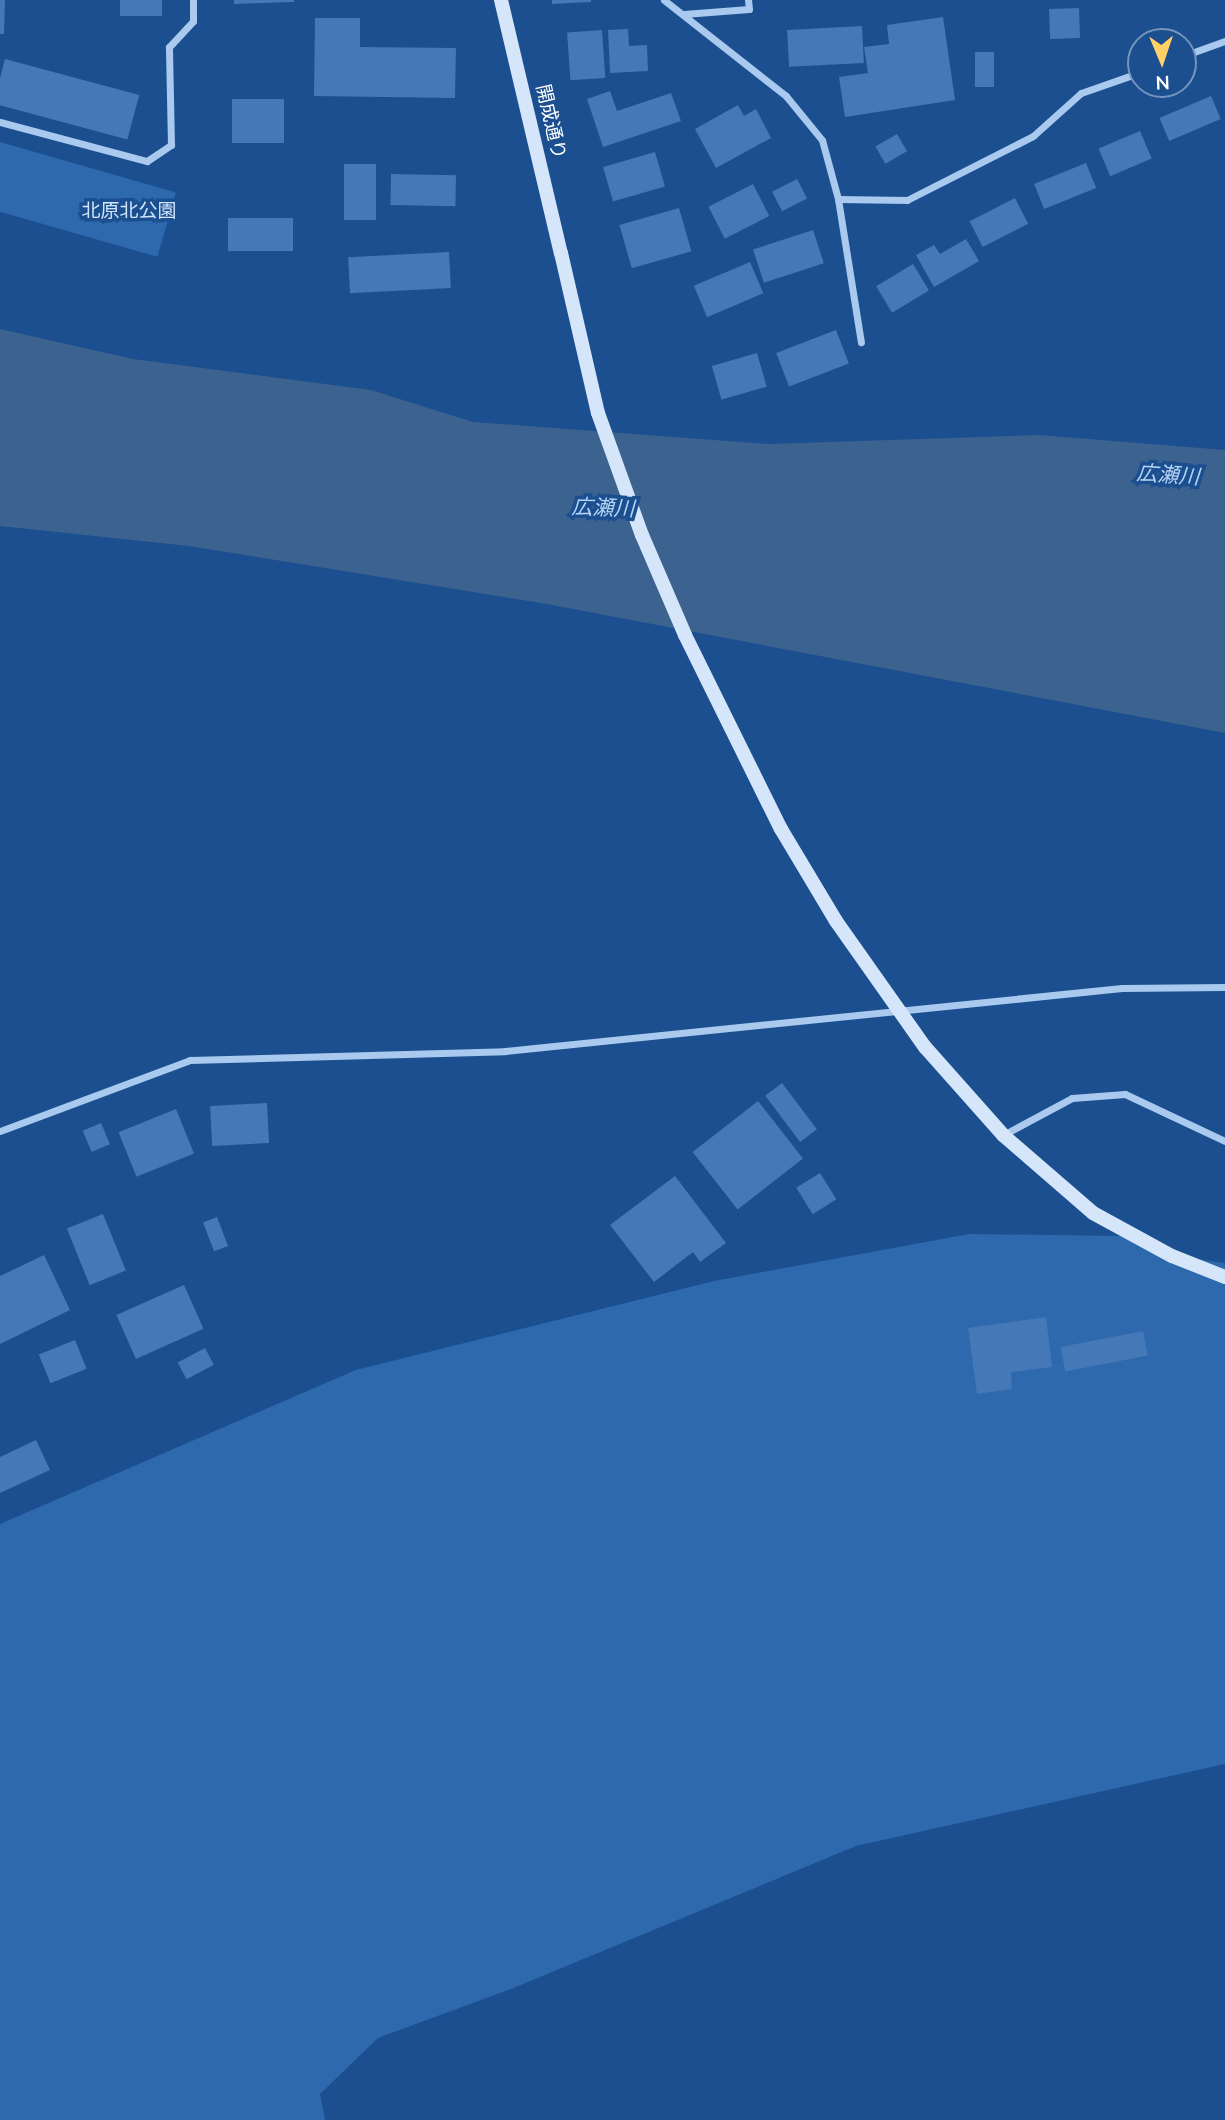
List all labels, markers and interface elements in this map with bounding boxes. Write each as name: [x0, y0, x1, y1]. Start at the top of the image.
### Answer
north arrow: [1127, 28, 1197, 98]
text: N: [1155, 69, 1170, 95]
street label: 開成通り: [530, 82, 570, 162]
park label: 北原北公園: [82, 201, 176, 223]
water label: 広瀬川: [1136, 460, 1200, 490]
water label: 広瀬川: [571, 494, 635, 522]

